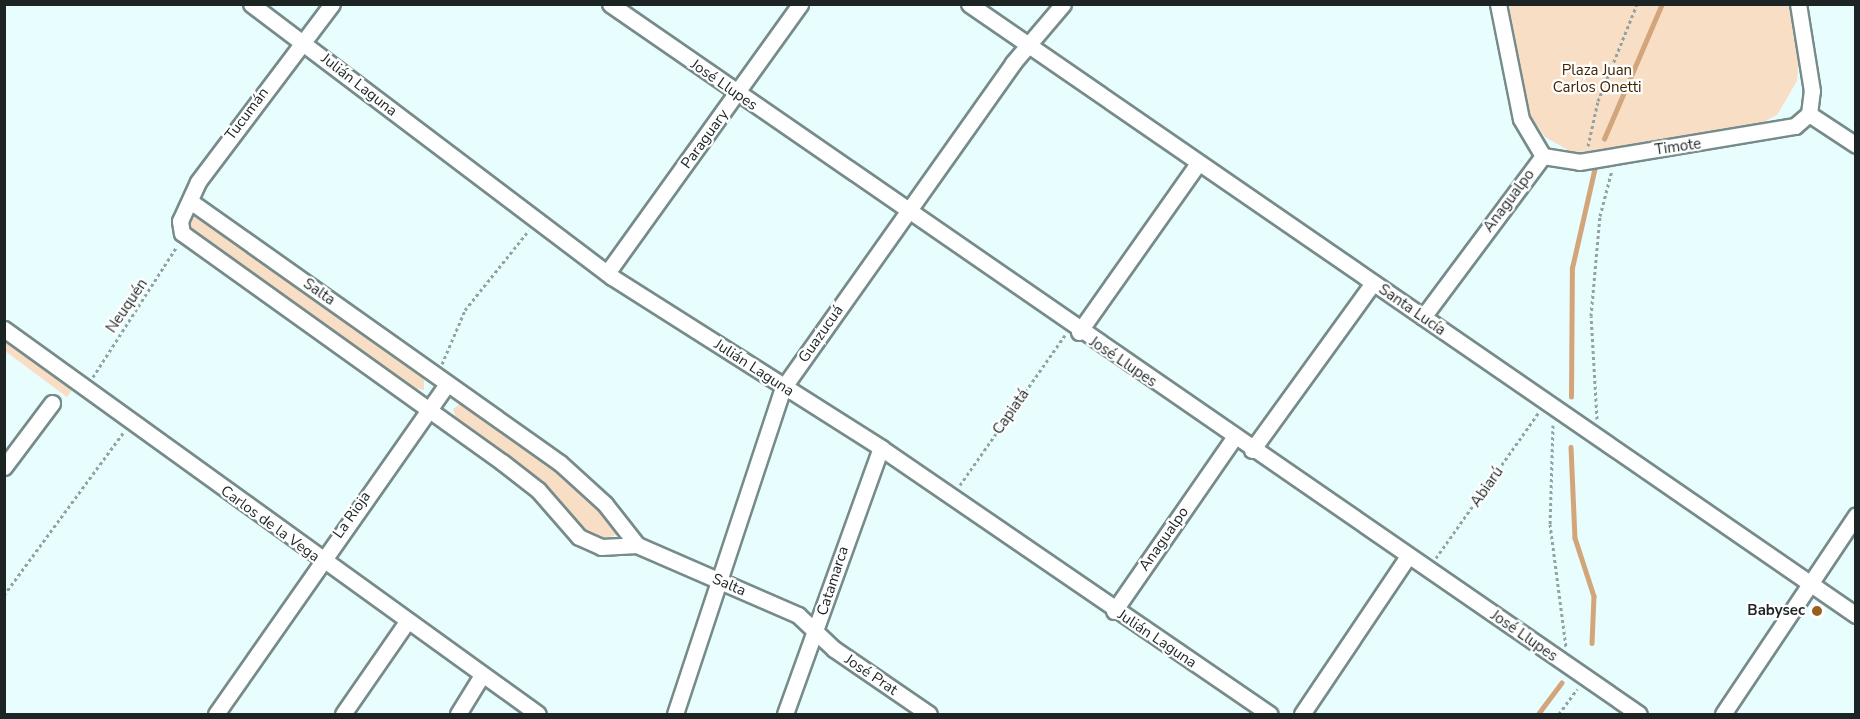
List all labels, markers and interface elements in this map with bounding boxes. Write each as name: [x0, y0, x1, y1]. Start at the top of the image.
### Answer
street label: Julián Laguna: [317, 50, 401, 120]
street label: José Llupes: [687, 55, 761, 115]
park label: Plaza Juan Carlos Onetti: [1553, 61, 1641, 96]
street label: Tucumán: [221, 84, 273, 144]
street label: Paraguary: [677, 106, 733, 172]
street label: Timote: [1654, 135, 1702, 159]
street label: Anagualpo: [1480, 166, 1538, 236]
street label: Salta: [300, 275, 338, 309]
street label: Neuquén: [102, 276, 152, 336]
street label: Santa Lucía: [1375, 280, 1449, 340]
street label: Guazucuá: [795, 302, 847, 366]
street label: José Llupes: [1086, 333, 1160, 391]
street label: Julián Laguna: [711, 336, 797, 400]
street label: Capiatá: [989, 386, 1033, 438]
street label: Abiarú: [1467, 463, 1507, 511]
street label: Carlos de la Vega: [217, 482, 323, 566]
street label: La Rioja: [329, 488, 375, 542]
street label: Anagualpo: [1135, 503, 1193, 575]
street label: Catamarca: [813, 544, 853, 618]
street label: Salta: [710, 570, 748, 600]
place label: Babysec: [1747, 602, 1805, 620]
marker: Babysec: [1810, 604, 1824, 618]
street label: Julián Laguna: [1114, 606, 1200, 672]
street label: José Llupes: [1487, 606, 1561, 666]
street label: José Prat: [841, 651, 901, 699]

